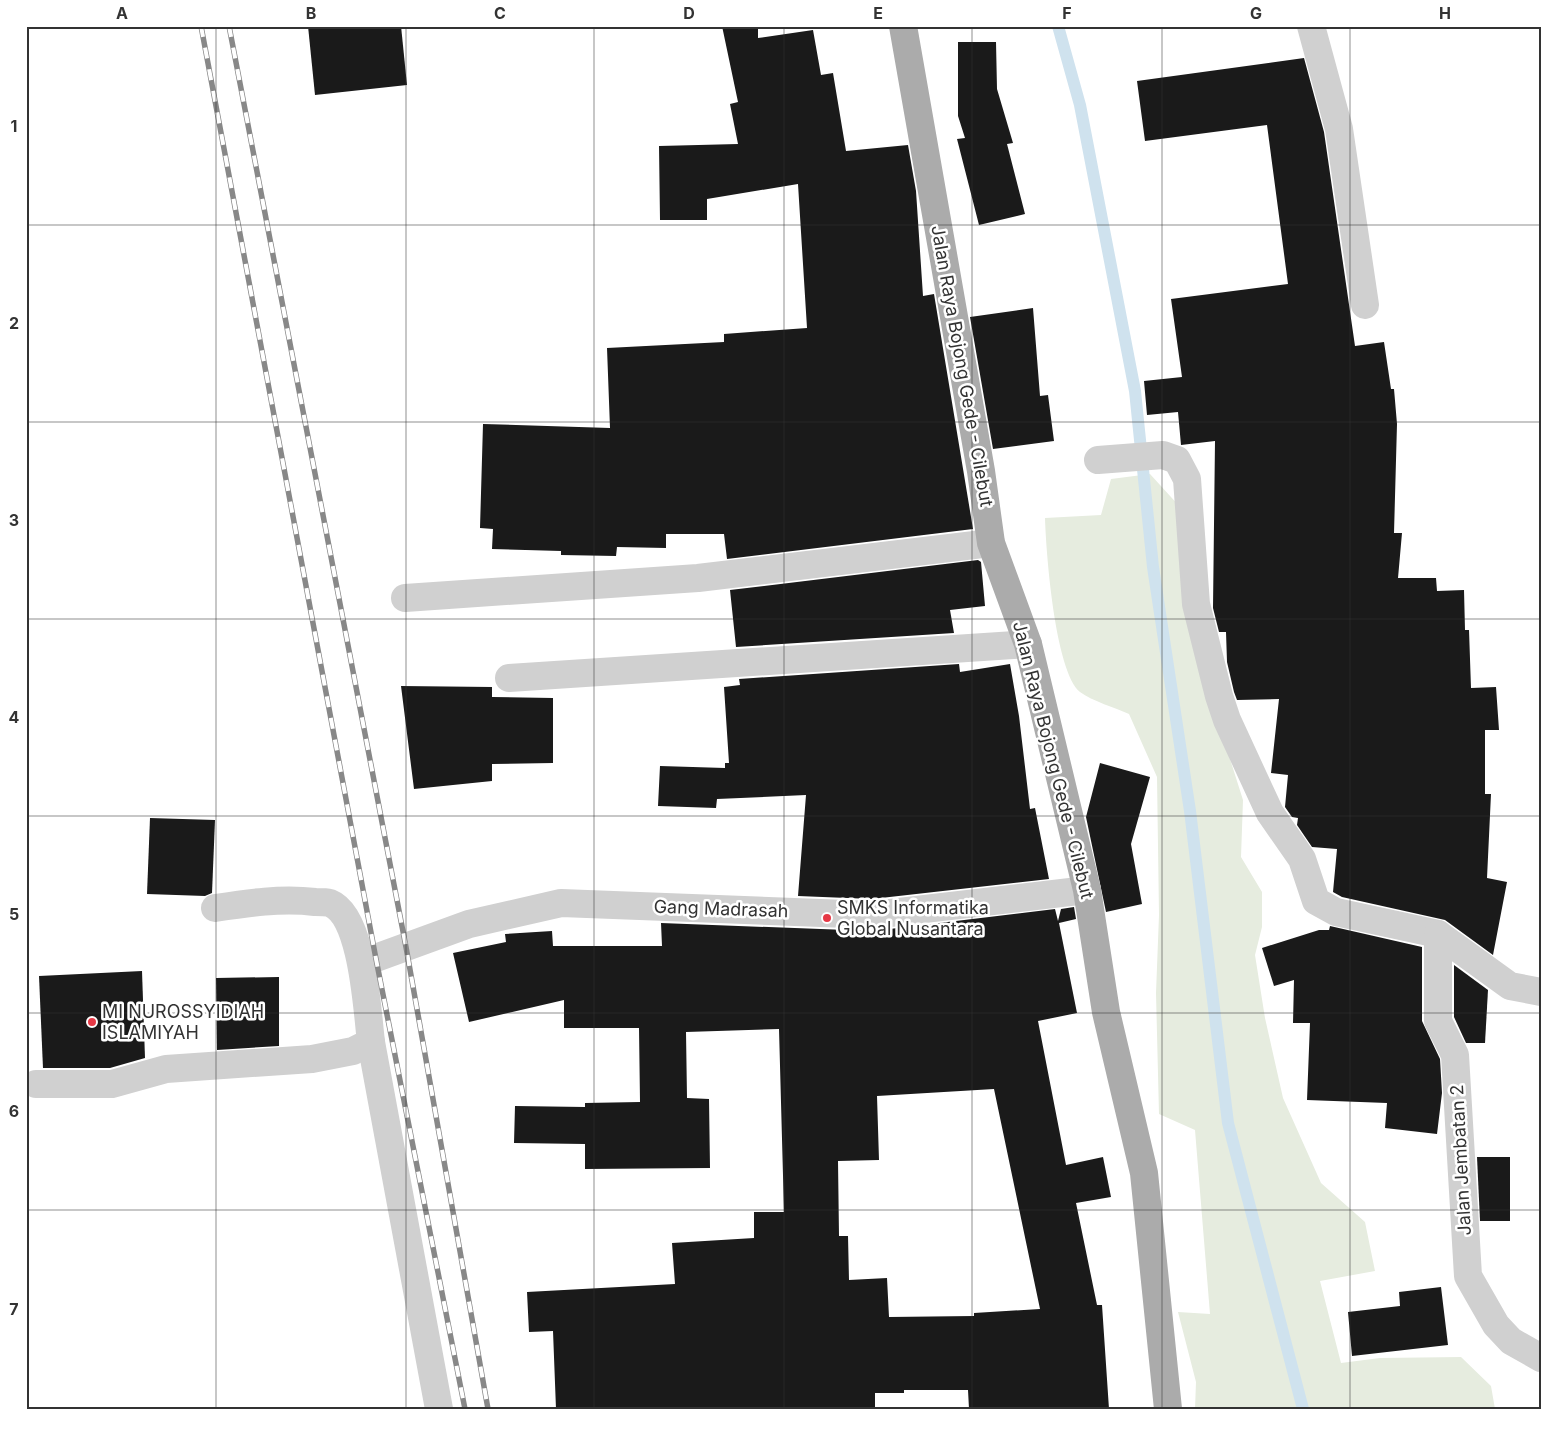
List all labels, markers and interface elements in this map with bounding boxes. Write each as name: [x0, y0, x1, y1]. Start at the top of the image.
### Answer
text: A: [116, 3, 128, 23]
text: B: [306, 3, 316, 23]
text: C: [494, 3, 506, 23]
text: D: [683, 3, 695, 23]
text: E: [873, 3, 883, 23]
text: F: [1062, 3, 1072, 23]
text: G: [1250, 3, 1262, 23]
text: H: [1439, 3, 1451, 23]
text: 1: [11, 116, 17, 136]
street label: Jalan Raya Bojong Gede - Cilebut: [927, 224, 998, 508]
text: 2: [9, 313, 19, 333]
text: 3: [9, 510, 19, 530]
street label: Jalan Raya Bojong Gede - Cilebut: [1009, 619, 1098, 901]
text: 4: [9, 707, 20, 727]
street label: Gang Madrasah: [653, 896, 789, 921]
place label: SMKS Informatika Global Nusantara: [837, 897, 989, 939]
text: 5: [9, 904, 19, 924]
marker: SMKS Informatika Global Nusantara: [821, 912, 833, 924]
place label: MI NUROSSYIDIAH ISLAMIYAH: [102, 1001, 264, 1043]
marker: MI NUROSSYIDIAH ISLAMIYAH: [86, 1016, 98, 1028]
street label: Jalan Jembatan 2: [1446, 1084, 1475, 1236]
text: 6: [9, 1101, 19, 1121]
text: 7: [9, 1299, 19, 1319]

